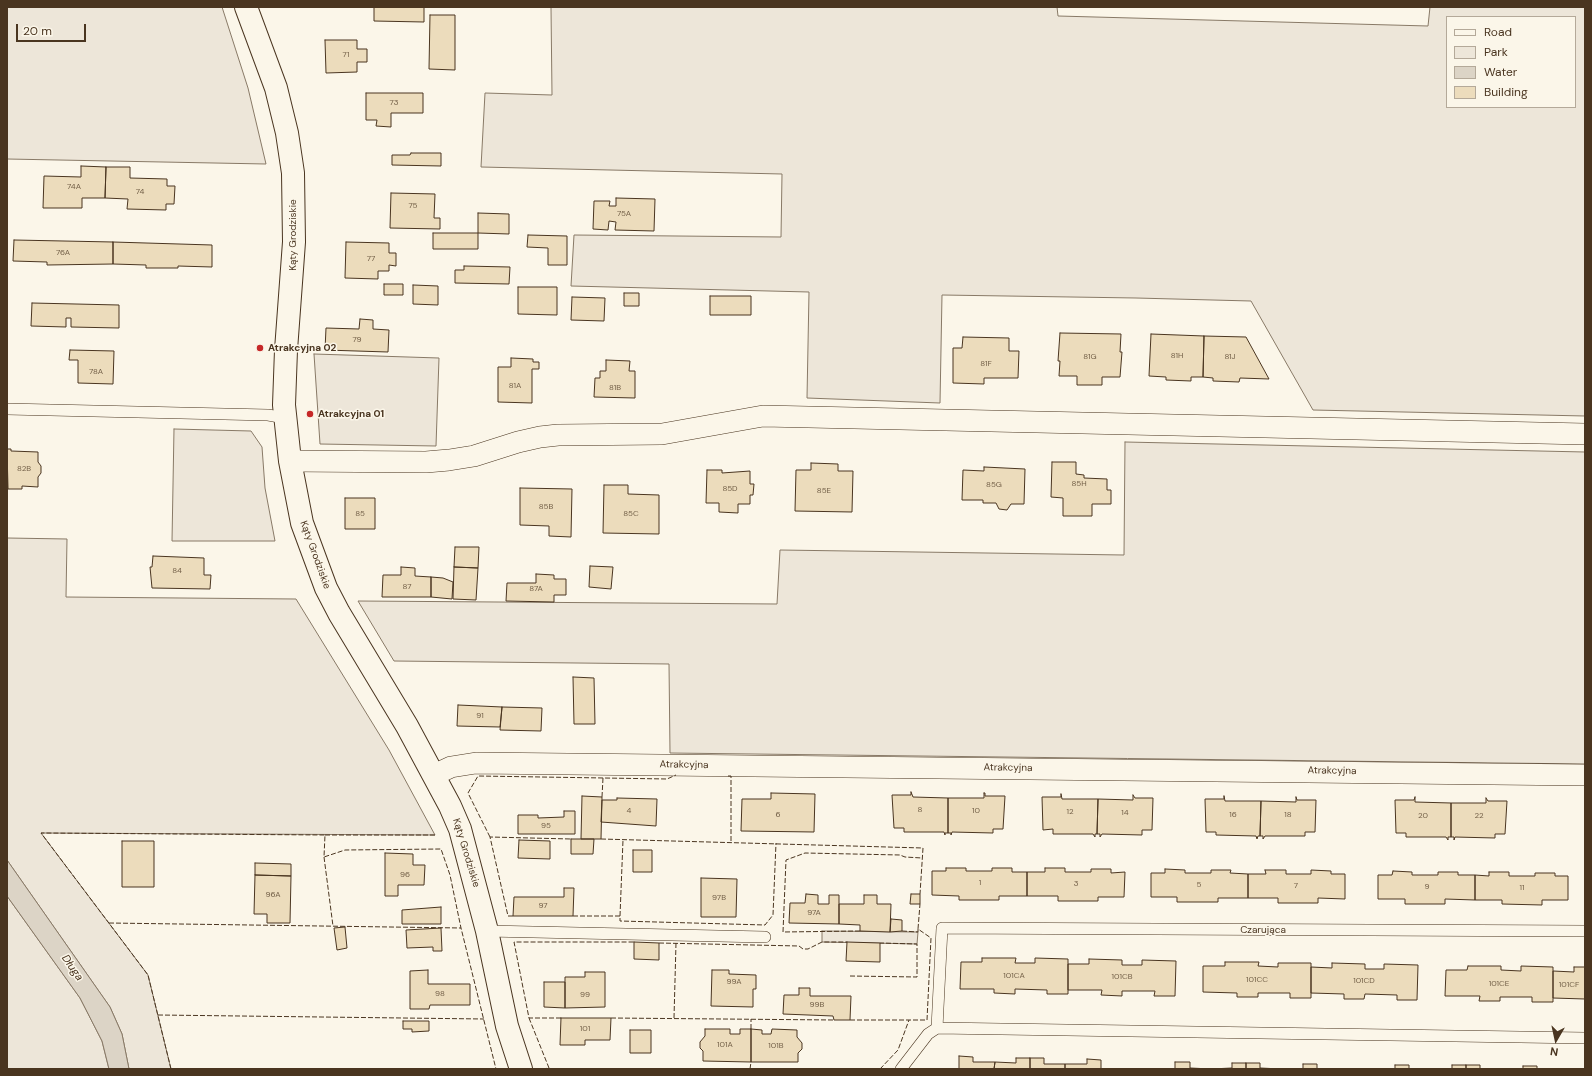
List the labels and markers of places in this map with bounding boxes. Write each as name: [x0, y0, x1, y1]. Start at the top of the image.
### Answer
place label: Atrakcyjna 02: [268, 342, 336, 354]
marker: Atrakcyjna 02: [255, 343, 265, 353]
place label: Atrakcyjna 01: [318, 408, 384, 420]
marker: Atrakcyjna 01: [305, 409, 315, 419]

